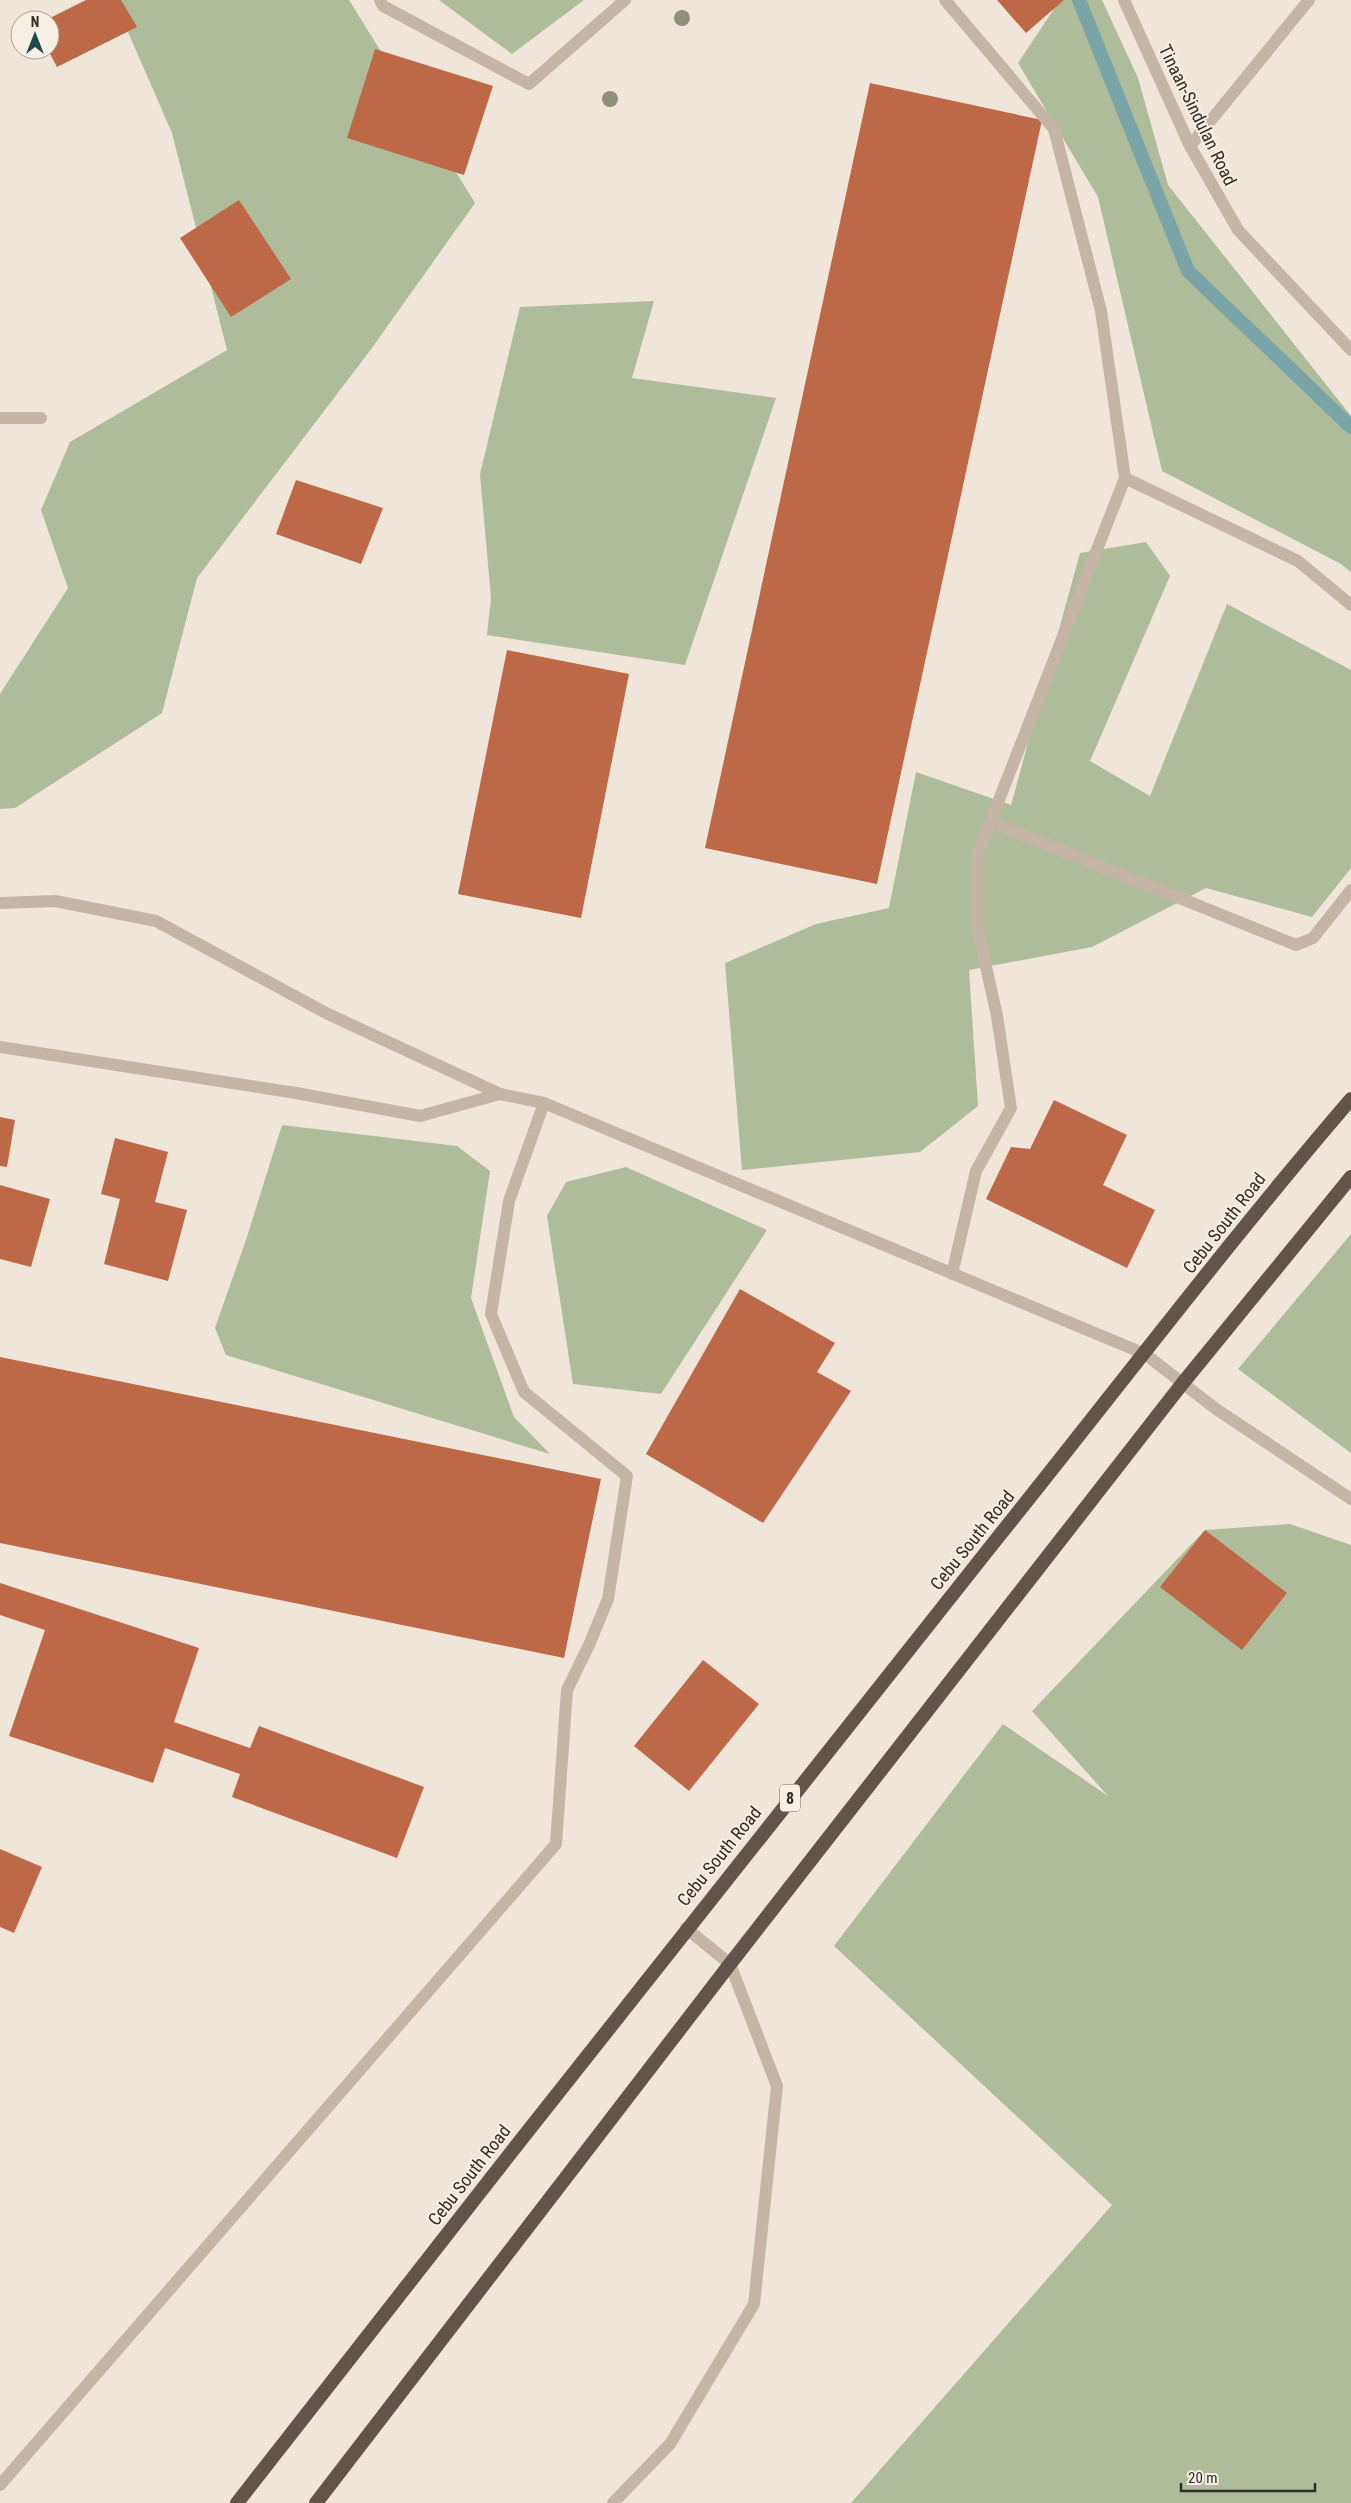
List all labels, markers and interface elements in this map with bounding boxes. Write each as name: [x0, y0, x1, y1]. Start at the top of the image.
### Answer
north arrow: [10, 10, 60, 60]
text: N: [31, 14, 39, 30]
street label: Tinaan-Sindulan Road: [1155, 41, 1241, 189]
street label: Cebu South Road: [1178, 1169, 1270, 1277]
street label: Cebu South Road: [926, 1486, 1018, 1594]
road number: 8: [780, 1785, 800, 1812]
street label: Cebu South Road: [673, 1802, 765, 1910]
street label: Cebu South Road: [423, 2121, 515, 2229]
scale bar: [1181, 2460, 1315, 2492]
text: 20 m: [1188, 2469, 1218, 2487]

